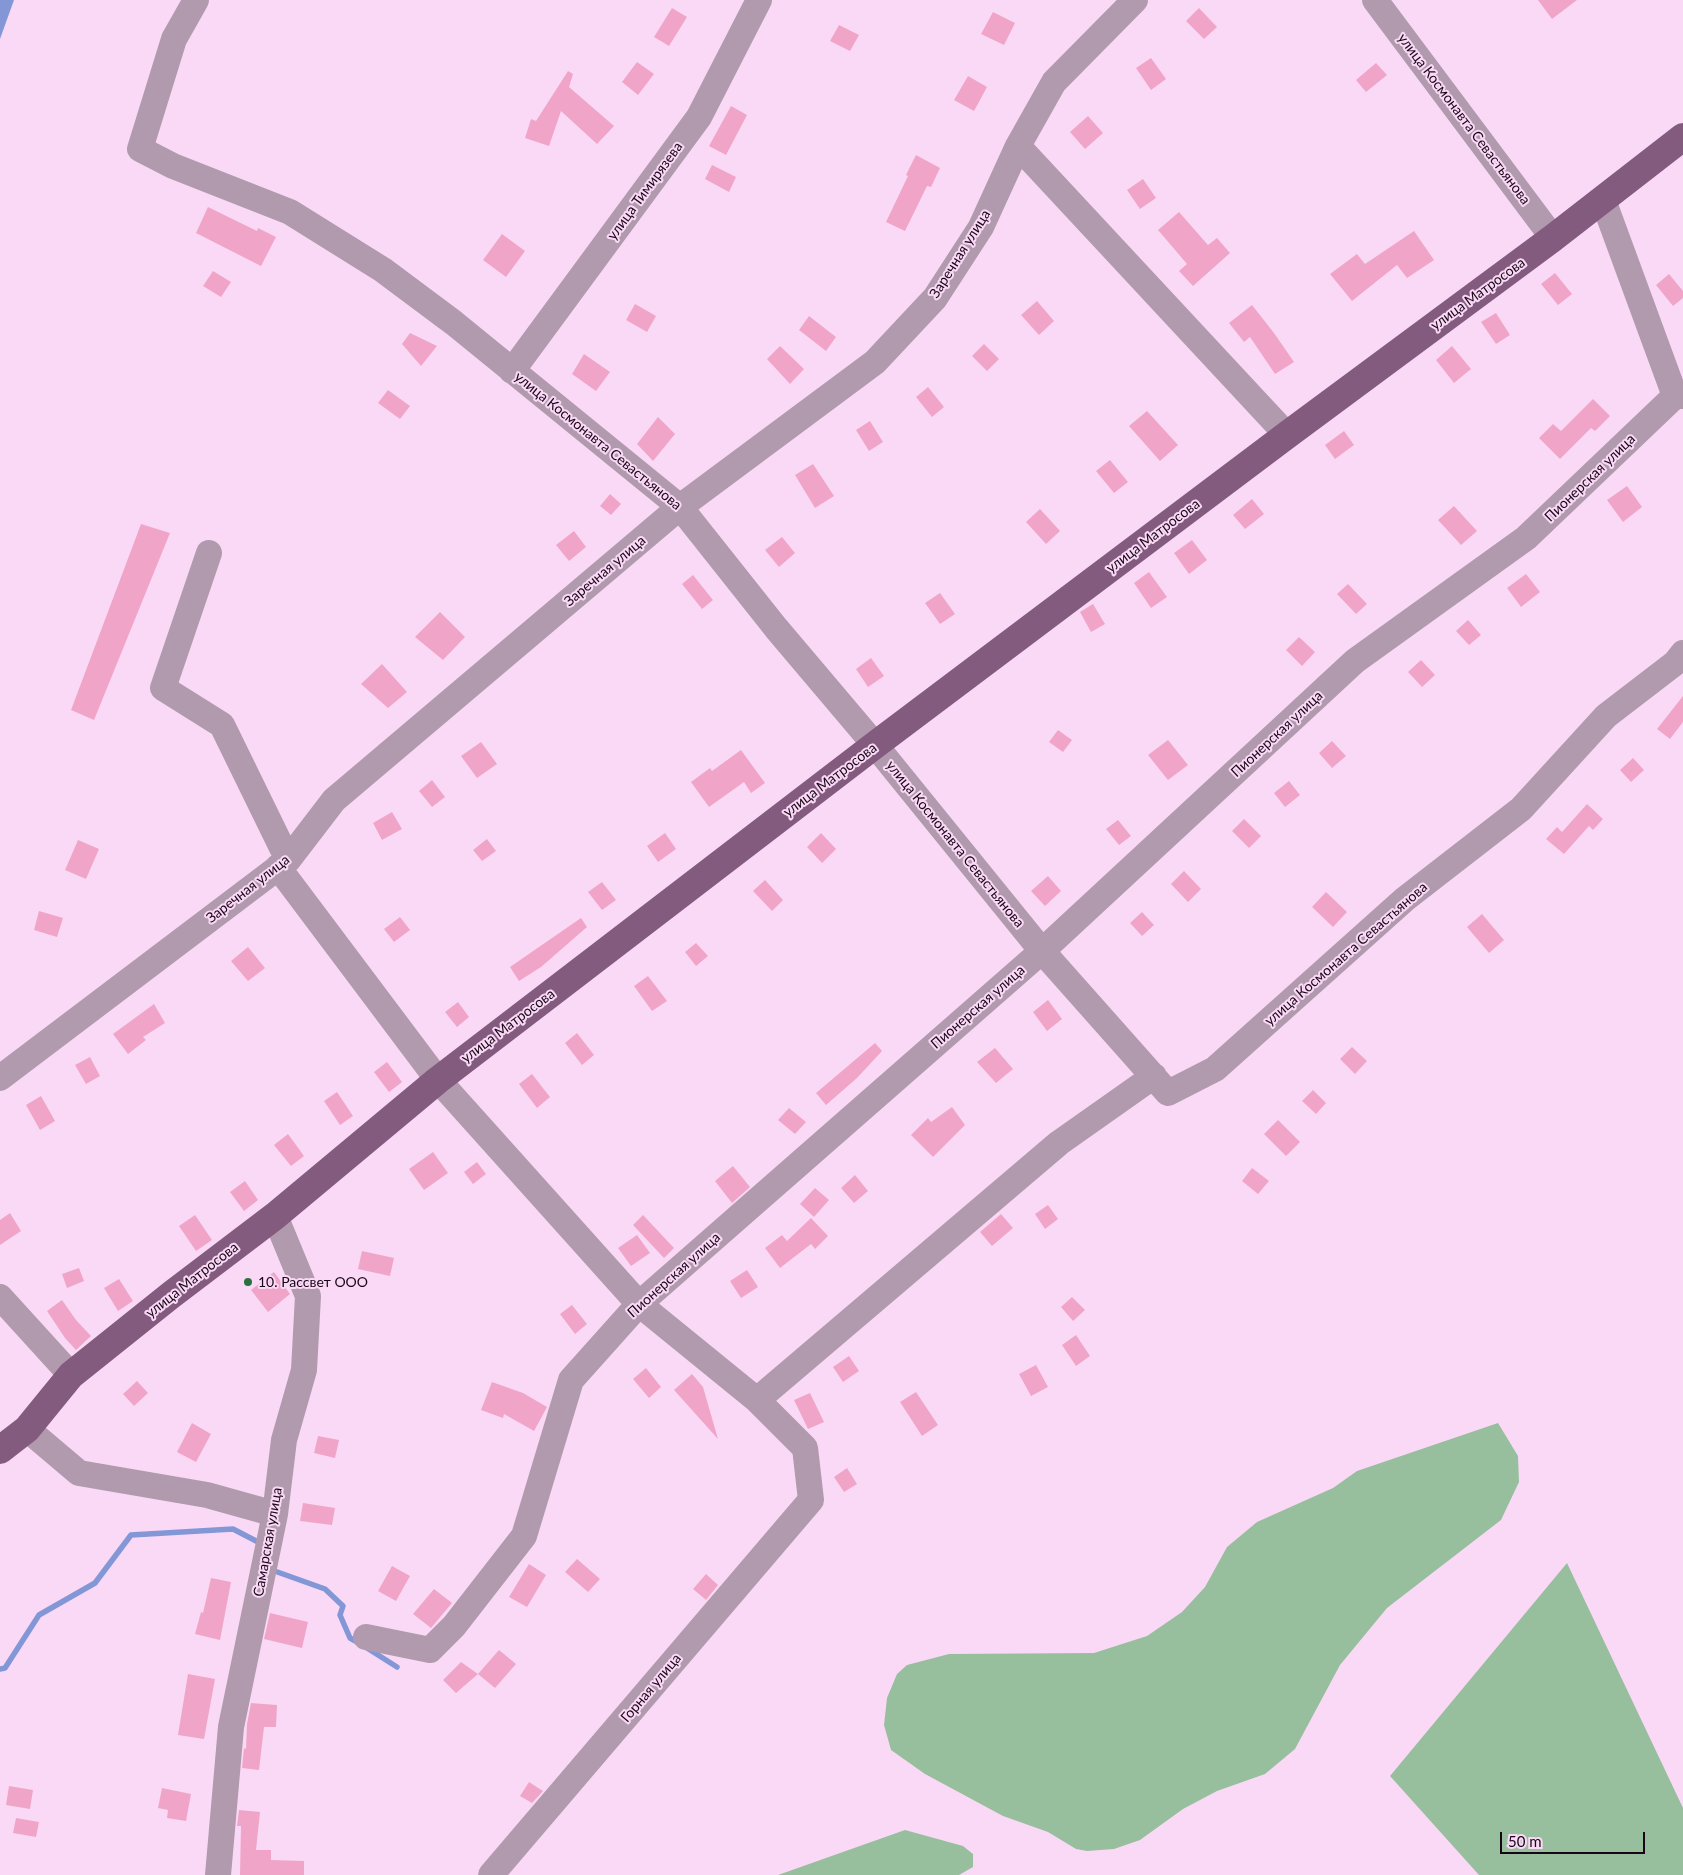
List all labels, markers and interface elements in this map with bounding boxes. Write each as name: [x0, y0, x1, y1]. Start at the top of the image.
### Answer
street label: улица Космонавта Севастьянова: [1394, 30, 1534, 208]
street label: улица Тимирязева: [604, 139, 686, 243]
street label: Заречная улица: [926, 207, 994, 301]
street label: улица Матросова: [1427, 254, 1529, 334]
street label: улица Космонавта Севастьянова: [511, 368, 685, 514]
street label: Пионерская улица: [1541, 431, 1639, 525]
street label: улица Матросова: [1103, 495, 1203, 577]
street label: Заречная улица: [561, 532, 649, 610]
street label: Пионерская улица: [1228, 687, 1326, 781]
street label: улица Матросова: [780, 739, 880, 821]
street label: улица Космонавта Севастьянова: [882, 757, 1028, 931]
street label: Заречная улица: [203, 851, 293, 927]
street label: улица Космонавта Севастьянова: [1261, 879, 1431, 1029]
street label: Пионерская улица: [928, 962, 1028, 1052]
street label: улица Матросова: [458, 985, 558, 1067]
street label: Пионерская улица: [624, 1229, 724, 1321]
street label: улица Матросова: [142, 1239, 242, 1321]
place label: 10. Рассвет ООО: [258, 1274, 368, 1290]
marker: 10. Рассвет ООО: [242, 1276, 254, 1288]
street label: Самарская улица: [250, 1486, 286, 1598]
street label: Горная улица: [617, 1650, 685, 1726]
scale bar: [1503, 1822, 1648, 1854]
text: 50 m: [1508, 1832, 1542, 1850]

